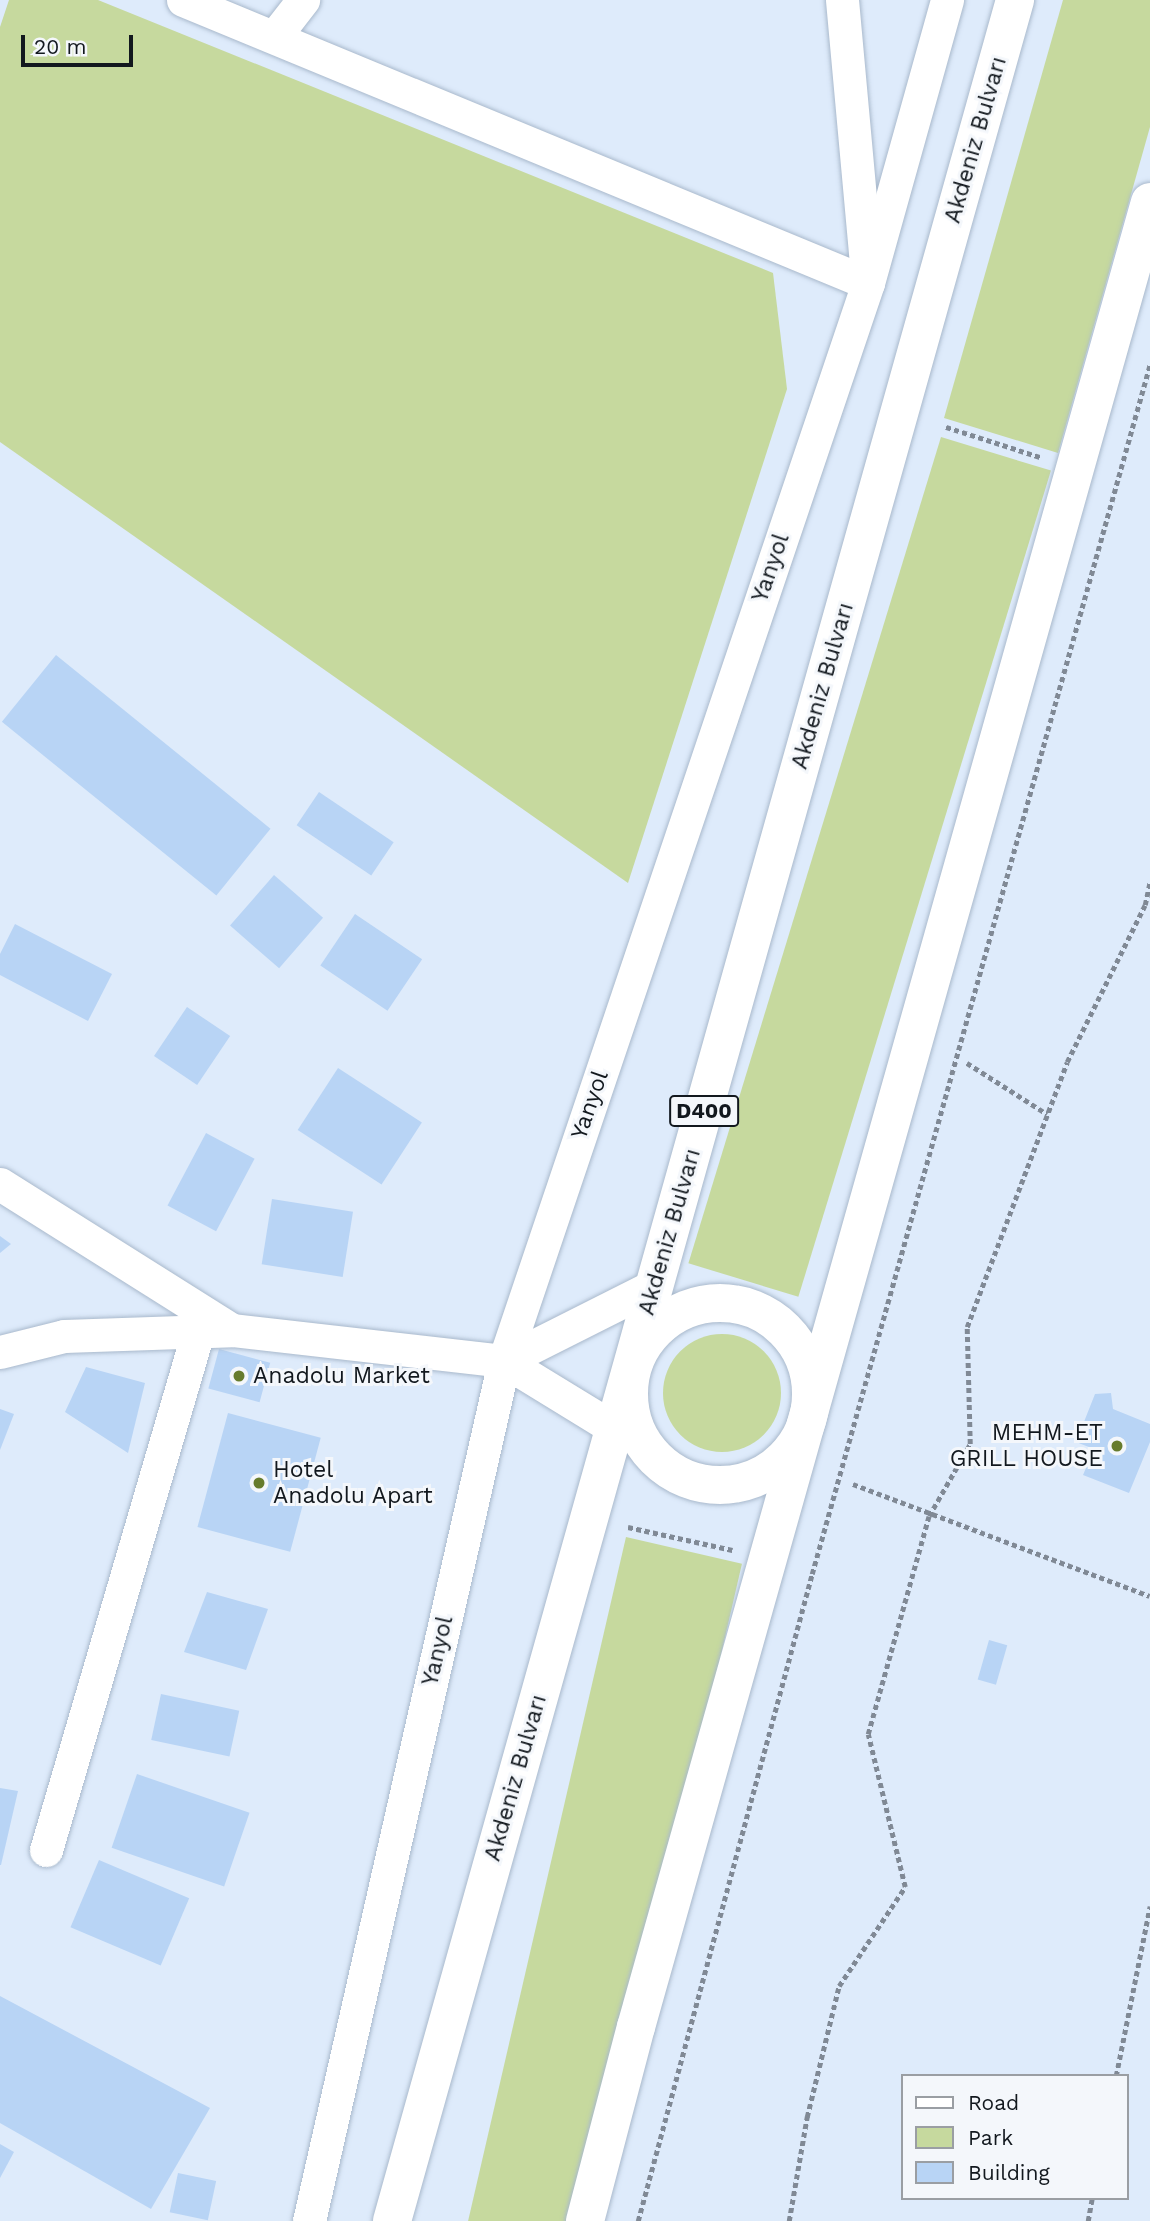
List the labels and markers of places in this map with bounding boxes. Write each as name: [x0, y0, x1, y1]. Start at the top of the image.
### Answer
place label: Anadolu Market: [253, 1362, 430, 1390]
marker: Anadolu Market: [231, 1368, 247, 1384]
place label: MEHM-ET GRILL HOUSE: [949, 1419, 1103, 1473]
marker: MEHM-ET GRILL HOUSE: [1109, 1438, 1125, 1454]
place label: Hotel Anadolu Apart: [273, 1456, 434, 1510]
marker: Hotel Anadolu Apart: [251, 1475, 267, 1491]

